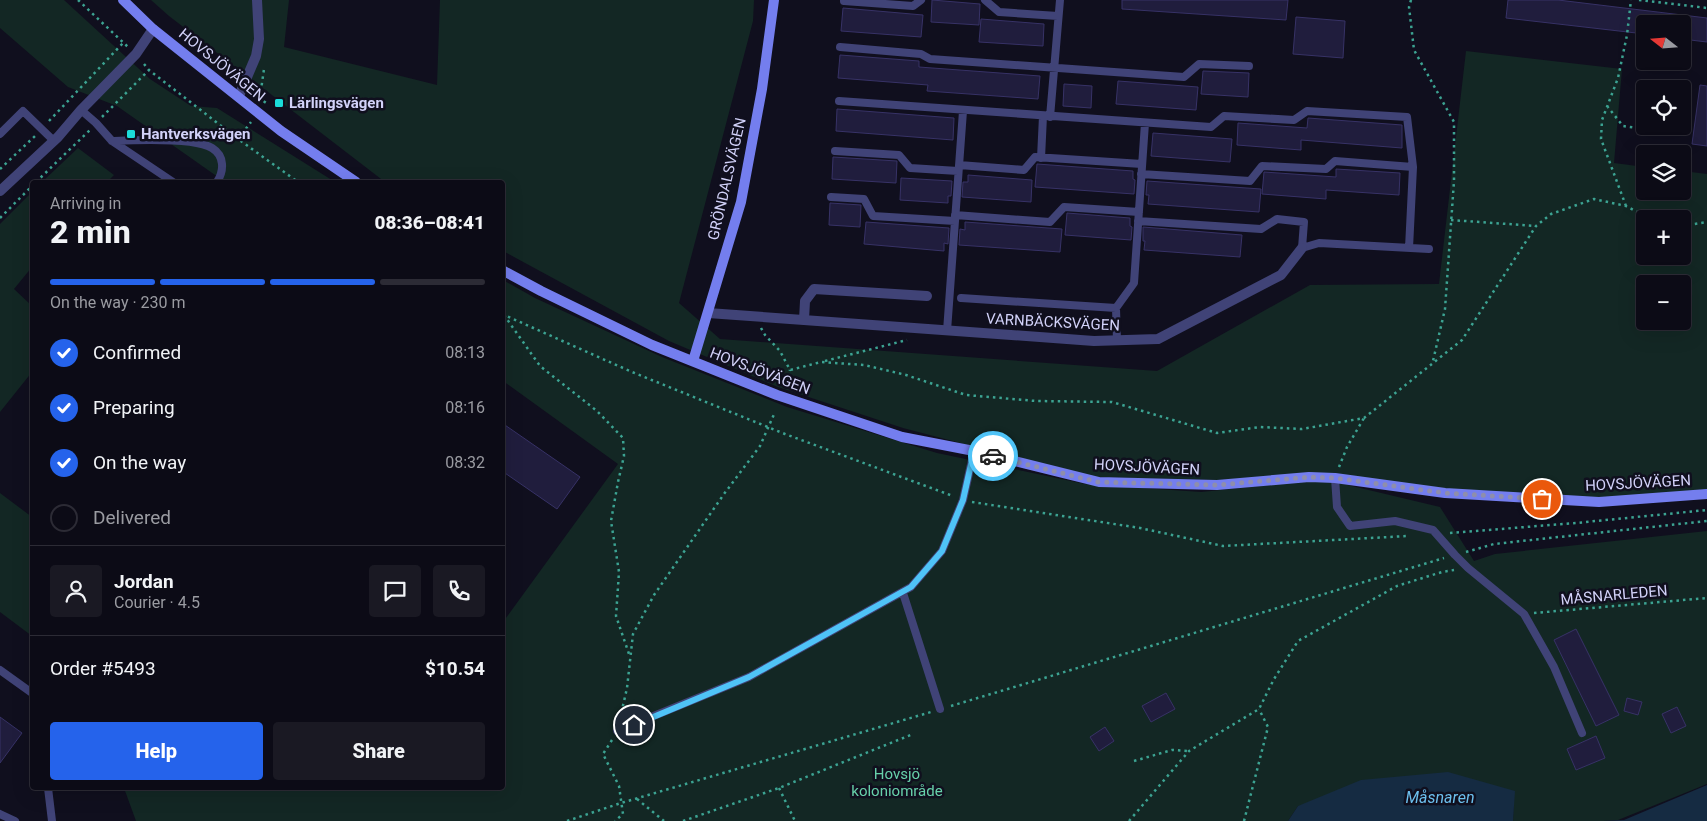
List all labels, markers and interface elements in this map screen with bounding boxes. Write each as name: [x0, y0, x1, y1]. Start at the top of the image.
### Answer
north arrow: [1636, 15, 1691, 70]
map controls: [1636, 15, 1691, 330]
street label: HOVSJÖVÄGEN: [175, 25, 269, 105]
button: locate: [1636, 80, 1691, 135]
place label: Lärlingsvägen: [289, 94, 384, 112]
marker: Lärlingsvägen: [273, 97, 285, 109]
street label: GRÖNDALSVÄGEN: [704, 116, 750, 242]
place label: Hantverksvägen: [141, 125, 251, 143]
marker: Hantverksvägen: [125, 128, 137, 140]
button: layers: [1636, 145, 1691, 200]
text: Arriving in: [50, 194, 121, 213]
button: +: [1636, 210, 1691, 265]
text: 08:36–08:41: [374, 211, 485, 234]
text: 2 min: [50, 213, 131, 251]
button: −: [1636, 275, 1691, 330]
text: On the way · 230 m: [50, 293, 186, 312]
street label: VARNBÄCKSVÄGEN: [986, 310, 1120, 334]
icon: check: [50, 339, 78, 367]
text: Confirmed: [93, 341, 181, 364]
text: 08:13: [445, 343, 485, 362]
street label: HOVSJÖVÄGEN: [707, 344, 813, 398]
icon: check: [50, 394, 78, 422]
text: Preparing: [93, 396, 175, 419]
text: 08:16: [445, 398, 485, 417]
courier: [968, 431, 1018, 481]
icon: car: [979, 442, 1007, 470]
icon: check: [50, 449, 78, 477]
text: On the way: [93, 451, 186, 474]
text: 08:32: [445, 453, 485, 472]
street label: HOVSJÖVÄGEN: [1094, 455, 1200, 479]
street label: HOVSJÖVÄGEN: [1585, 471, 1691, 495]
pin: [1521, 478, 1563, 520]
icon: bag: [1528, 485, 1556, 513]
text: Delivered: [93, 506, 171, 529]
button: person: [50, 565, 102, 617]
button: chat: [369, 565, 421, 617]
button: phone: [433, 565, 485, 617]
text: Jordan: [114, 570, 174, 593]
street label: MÅSNARLEDEN: [1560, 581, 1668, 609]
text: Courier · 4.5: [114, 593, 200, 612]
text: Order #5493: [50, 657, 156, 680]
text: $10.54: [425, 657, 485, 680]
pin: [613, 704, 655, 746]
icon: home: [620, 711, 648, 739]
button: Help: [50, 722, 263, 780]
button: Share: [273, 722, 485, 780]
park label: Hovsjö koloniområde: [851, 765, 943, 800]
water label: Måsnaren: [1406, 788, 1474, 807]

